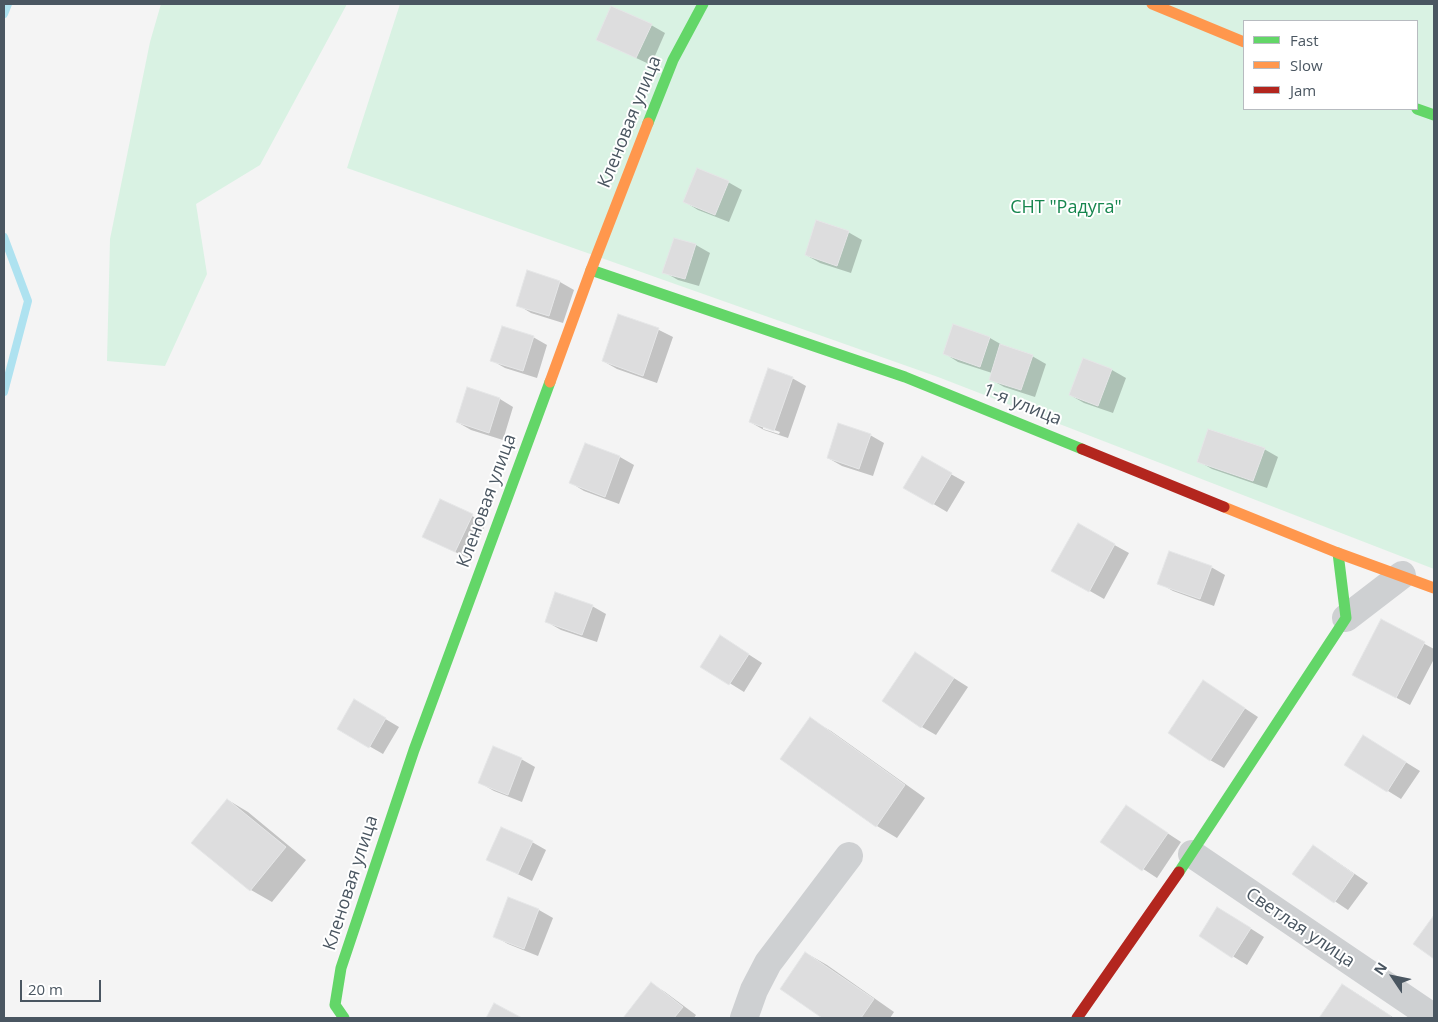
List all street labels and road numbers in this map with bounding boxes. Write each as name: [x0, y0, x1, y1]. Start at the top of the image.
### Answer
street label: Кленовая улица: [594, 53, 666, 191]
street label: 1-я улица: [980, 379, 1064, 431]
street label: Кленовая улица: [453, 431, 521, 571]
street label: Кленовая улица: [319, 813, 383, 953]
street label: Светлая улица: [1241, 883, 1359, 973]

